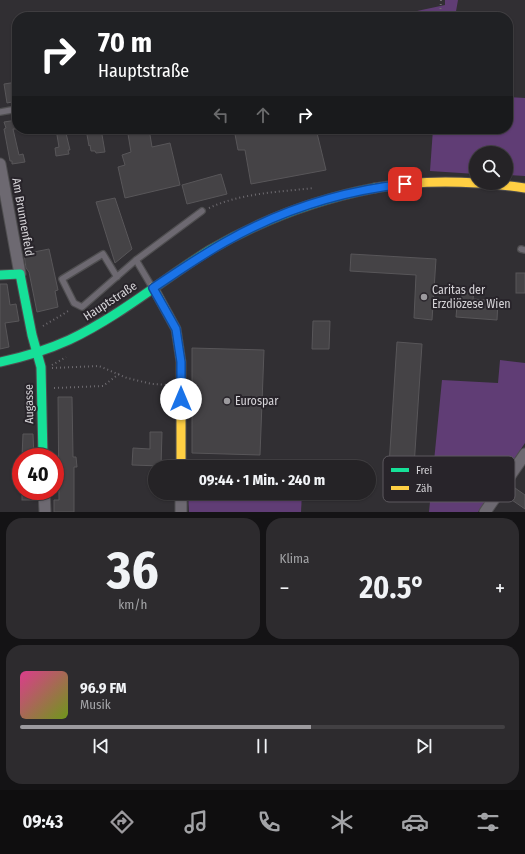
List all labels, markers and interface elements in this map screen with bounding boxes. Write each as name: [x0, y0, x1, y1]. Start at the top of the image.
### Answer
text: 70 m: [98, 26, 152, 59]
icon: right: [32, 28, 84, 80]
text: Hauptstraße: [98, 60, 189, 82]
icon: left: [210, 104, 232, 126]
icon: ahead: [252, 104, 274, 126]
icon: right: [294, 104, 316, 126]
map controls: [469, 146, 513, 190]
button: search: [469, 146, 513, 190]
pin: [388, 167, 422, 201]
icon: arrive: [394, 173, 416, 195]
street label: Am Brunnenfeld: [9, 177, 37, 257]
street label: Hauptstraße: [81, 279, 139, 323]
place label: Caritas der Erzdiözese Wien: [432, 283, 511, 311]
marker: Caritas der Erzdiözese Wien: [419, 292, 429, 302]
position arrow: [160, 378, 202, 420]
street label: Augasse: [22, 384, 36, 424]
place label: Eurospar: [235, 394, 279, 408]
marker: Eurospar: [222, 396, 232, 406]
speed limit sign: 40: [12, 448, 64, 500]
legend: [383, 456, 515, 502]
text: Frei: [416, 464, 432, 477]
text: 09:44 · 1 Min. · 240 m: [199, 471, 325, 489]
text: Zäh: [416, 482, 432, 495]
text: 36: [107, 539, 159, 602]
text: Klima: [280, 551, 309, 566]
text: 20.5°: [359, 570, 425, 606]
text: −: [280, 575, 289, 602]
text: +: [495, 575, 505, 602]
text: km/h: [118, 597, 147, 612]
text: 96.9 FM: [80, 679, 127, 697]
text: Musik: [80, 697, 111, 712]
icon: previous: [90, 735, 112, 757]
icon: pause: [251, 735, 273, 757]
icon: next: [413, 735, 435, 757]
icon: directions: [108, 808, 136, 836]
icon: music: [182, 808, 210, 836]
icon: phone: [255, 808, 283, 836]
icon: climate: [328, 808, 356, 836]
icon: car: [401, 808, 429, 836]
icon: filters: [474, 808, 502, 836]
text: 09:43: [23, 811, 63, 833]

